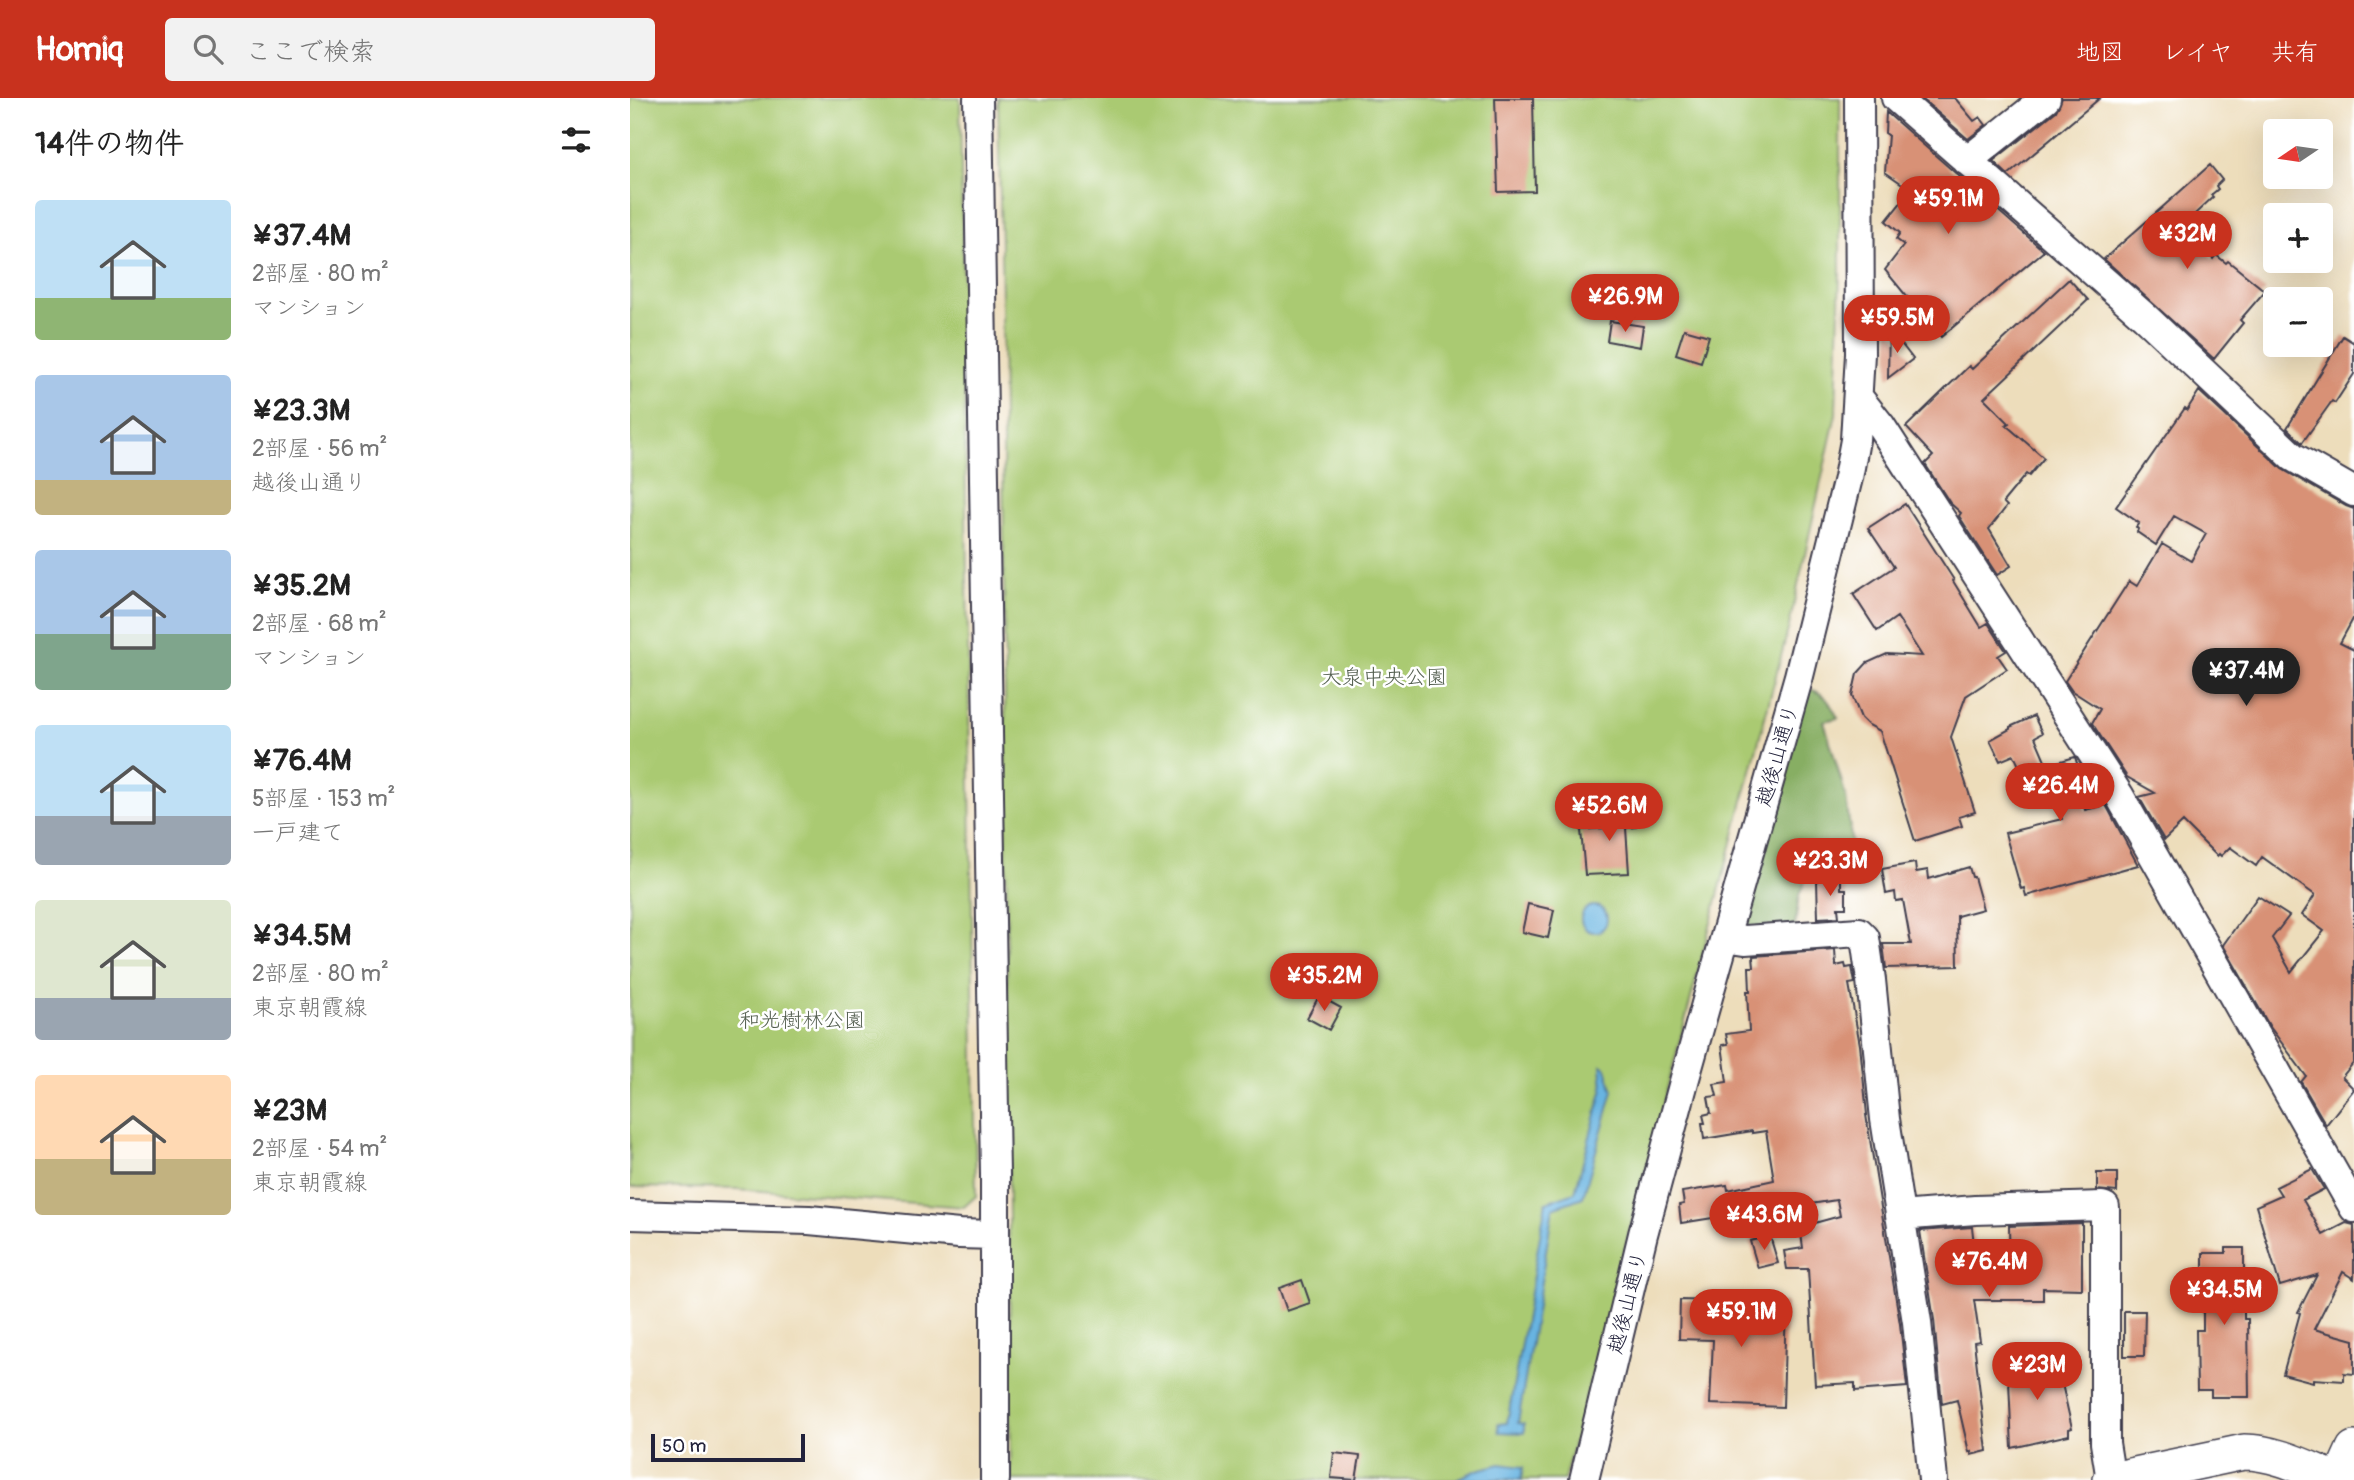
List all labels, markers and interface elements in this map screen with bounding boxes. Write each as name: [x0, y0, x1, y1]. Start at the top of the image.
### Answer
search box: [165, 18, 655, 81]
text: Homiq: [35, 29, 123, 70]
icon: search: [189, 30, 227, 68]
text: ここで検索: [245, 36, 375, 68]
text: 地図: [2076, 38, 2124, 67]
text: レイヤ: [2162, 38, 2233, 67]
text: 共有: [2271, 38, 2319, 67]
north arrow: [2263, 119, 2333, 189]
map controls: [2263, 119, 2333, 357]
icon: filters: [557, 121, 595, 159]
text: 14件の物件: [35, 125, 184, 162]
pin: ¥59.1M: [1891, 176, 2005, 236]
text: ¥59.1M: [1913, 184, 1983, 213]
button: +: [2263, 203, 2333, 273]
pin: ¥32M: [2146, 212, 2228, 271]
text: ¥37.4M: [252, 217, 351, 254]
text: ¥32M: [2158, 219, 2216, 248]
icon: home: [91, 228, 175, 312]
text: 2部屋 · 80 m²: [252, 259, 389, 288]
pin: ¥26.9M: [1568, 274, 1682, 334]
text: ¥26.9M: [1587, 282, 1663, 311]
button: −: [2263, 287, 2333, 357]
text: マンション: [252, 293, 366, 322]
pin: ¥59.5M: [1840, 296, 1954, 355]
text: ¥59.5M: [1860, 303, 1934, 332]
text: ¥23.3M: [252, 392, 350, 429]
icon: home: [91, 403, 175, 487]
text: 2部屋 · 56 m²: [252, 434, 387, 463]
text: 越後山通り: [252, 468, 367, 497]
text: ¥35.2M: [252, 567, 351, 604]
icon: home: [91, 578, 175, 662]
text: 2部屋 · 68 m²: [252, 609, 387, 638]
text: マンション: [252, 643, 366, 672]
pin: ¥37.4M: [2189, 648, 2303, 708]
text: ¥37.4M: [2208, 656, 2284, 685]
park label: 大泉中央公園: [1321, 664, 1447, 691]
street label: 越後山通り: [1750, 701, 1805, 809]
text: ¥76.4M: [252, 742, 352, 779]
icon: home: [91, 753, 175, 837]
pin: ¥26.4M: [2003, 764, 2117, 823]
text: ¥26.4M: [2021, 771, 2099, 800]
text: 5部屋 · 153 m²: [252, 784, 395, 813]
pin: ¥52.6M: [1552, 784, 1666, 843]
text: ¥52.6M: [1571, 791, 1647, 820]
text: 一戸建て: [252, 818, 344, 847]
pin: ¥23.3M: [1773, 838, 1887, 898]
text: ¥23.3M: [1792, 846, 1868, 875]
text: ¥34.5M: [252, 917, 351, 954]
icon: home: [91, 928, 175, 1012]
pin: ¥35.2M: [1267, 954, 1381, 1013]
text: 2部屋 · 80 m²: [252, 959, 389, 988]
text: ¥35.2M: [1286, 961, 1362, 990]
text: 東京朝霞線: [252, 993, 367, 1022]
park label: 和光樹林公園: [739, 1007, 865, 1034]
text: ¥23M: [252, 1092, 327, 1129]
icon: home: [91, 1103, 175, 1187]
text: 2部屋 · 54 m²: [252, 1134, 387, 1163]
text: 東京朝霞線: [252, 1168, 367, 1197]
pin: ¥43.6M: [1707, 1192, 1821, 1252]
text: ¥43.6M: [1725, 1200, 1803, 1229]
pin: ¥76.4M: [1932, 1240, 2046, 1299]
text: ¥76.4M: [1951, 1247, 2027, 1276]
street label: 越後山通り: [1602, 1248, 1653, 1356]
pin: ¥34.5M: [2167, 1268, 2281, 1327]
text: ¥34.5M: [2186, 1275, 2262, 1304]
pin: ¥59.1M: [1684, 1290, 1798, 1349]
text: ¥59.1M: [1706, 1297, 1776, 1326]
pin: ¥23M: [1996, 1342, 2078, 1402]
text: ¥23M: [2008, 1350, 2066, 1379]
scale bar: [651, 1431, 805, 1463]
text: 50 m: [662, 1434, 706, 1458]

